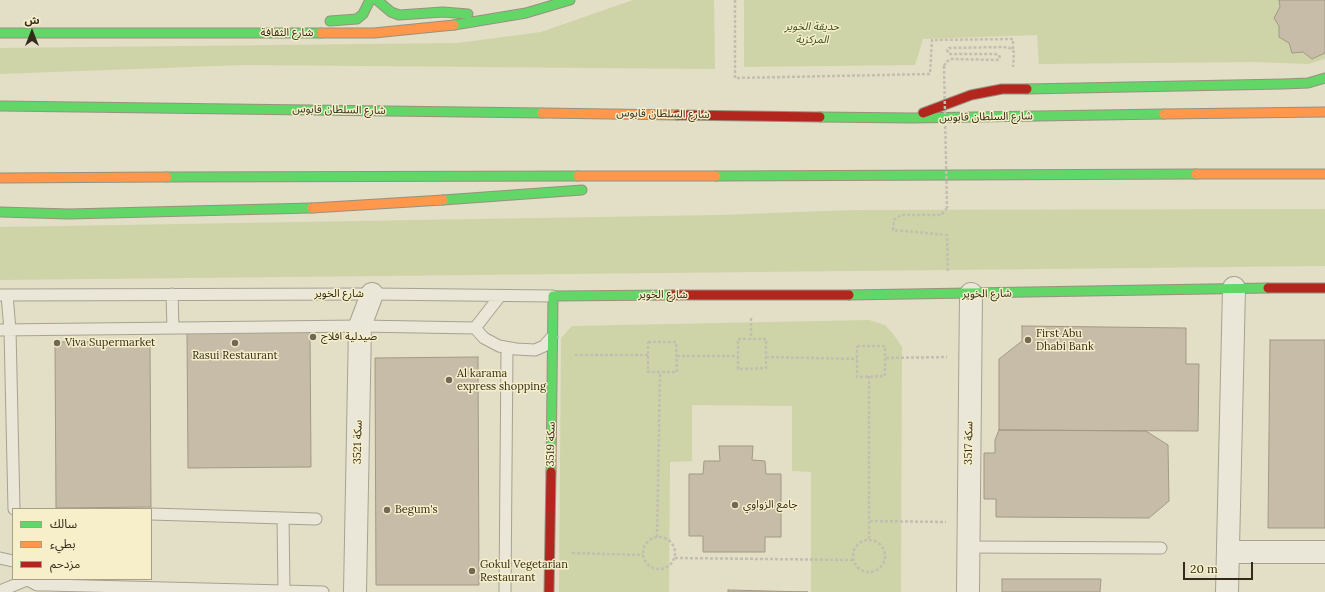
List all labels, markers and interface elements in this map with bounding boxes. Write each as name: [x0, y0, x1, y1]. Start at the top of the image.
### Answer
north arrow: [12, 12, 52, 52]
text: ش: [24, 13, 40, 27]
park label: حديقة الخوير المركزية: [785, 20, 839, 46]
street label: شارع الثقافة: [261, 26, 313, 40]
street label: شارع السلطان قابوس: [292, 103, 386, 117]
street label: شارع السلطان قابوس: [616, 107, 710, 121]
street label: شارع السلطان قابوس: [939, 110, 1033, 124]
street label: شارع الخوير: [314, 287, 364, 301]
street label: شارع الخوير: [962, 287, 1012, 301]
street label: شارع الخوير: [638, 288, 688, 302]
place label: First Abu Dhabi Bank: [1036, 327, 1094, 353]
place label: صيدلية افلاج: [321, 330, 377, 344]
marker: صيدلية افلاج: [308, 332, 318, 342]
marker: First Abu Dhabi Bank: [1023, 335, 1033, 345]
place label: Viva Supermarket: [65, 336, 155, 350]
marker: Viva Supermarket: [52, 338, 62, 348]
marker: Rasui Restaurant: [230, 338, 240, 348]
place label: Rasui Restaurant: [192, 349, 278, 363]
place label: Al karama express shopping: [457, 367, 546, 393]
marker: Al karama express shopping: [444, 375, 454, 385]
street label: سكة 3521: [351, 420, 365, 464]
street label: سكة 3519: [544, 421, 558, 467]
street label: سكة 3517: [962, 421, 976, 465]
place label: جامع الزواوي: [743, 498, 798, 512]
marker: جامع الزواوي: [730, 500, 740, 510]
place label: Begum's: [395, 503, 438, 517]
marker: Begum's: [382, 505, 392, 515]
legend: [12, 508, 152, 580]
text: سالك: [50, 516, 77, 531]
text: بطيء: [50, 536, 76, 551]
scale bar: [1185, 554, 1255, 580]
text: مزدحم: [50, 556, 80, 571]
place label: Gokul Vegetarian Restaurant: [480, 558, 568, 584]
text: 20 m: [1190, 561, 1218, 576]
marker: Gokul Vegetarian Restaurant: [467, 566, 477, 576]

